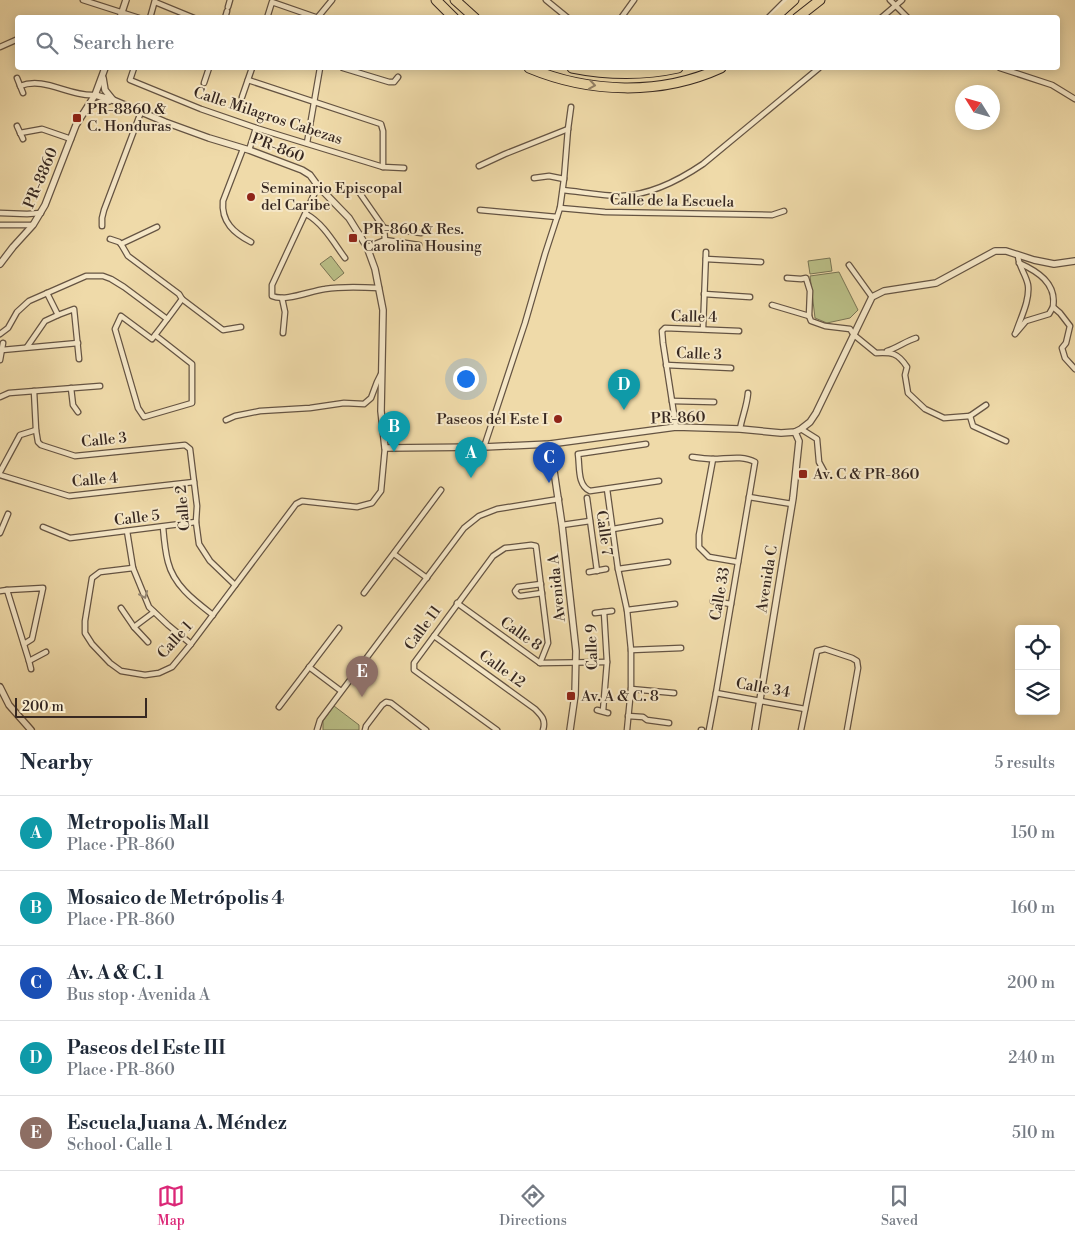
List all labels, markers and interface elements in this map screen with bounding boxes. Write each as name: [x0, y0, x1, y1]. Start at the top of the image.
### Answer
search box: [15, 15, 1060, 70]
icon: search: [33, 29, 61, 57]
text: Search here: [73, 31, 174, 55]
one-way arrow: [588, 80, 596, 90]
street label: Calle Milagros Cabezas: [191, 83, 345, 149]
north arrow: [955, 85, 1000, 130]
place label: PR-8860 & C. Honduras: [87, 100, 171, 136]
marker: PR-8860 & C. Honduras: [71, 112, 83, 124]
street label: PR-860: [249, 129, 307, 167]
street label: PR-8860: [20, 145, 62, 211]
place label: Seminario Episcopal del Caribe: [261, 179, 403, 215]
street label: Calle de la Escuela: [610, 190, 735, 212]
marker: Seminario Episcopal del Caribe: [245, 191, 257, 203]
place label: PR-860 & Res. Carolina Housing: [363, 220, 482, 256]
marker: PR-860 & Res. Carolina Housing: [347, 232, 359, 244]
street label: Calle 4: [671, 307, 717, 327]
street label: Calle 3: [676, 344, 722, 364]
your location: [453, 366, 479, 392]
pin: D: [608, 369, 640, 410]
street label: PR-860: [650, 408, 706, 428]
place label: Paseos del Este I: [436, 410, 548, 429]
pin: B: [378, 411, 410, 452]
marker: Paseos del Este I: [552, 413, 564, 425]
street label: Calle 3: [80, 428, 128, 452]
pin: A: [455, 437, 487, 478]
pin: C: [533, 442, 565, 483]
place label: Av. C & PR-860: [812, 465, 920, 484]
marker: Av. C & PR-860: [797, 468, 809, 480]
street label: Calle 4: [71, 469, 119, 491]
street label: Calle 2: [172, 484, 194, 532]
street label: Calle 5: [113, 506, 161, 530]
street label: Calle 7: [591, 509, 617, 557]
street label: Avenida C: [752, 544, 782, 615]
street label: Avenida A: [544, 553, 570, 624]
street label: Calle 33: [706, 566, 734, 622]
one-way arrow: [137, 590, 148, 599]
street label: Calle 11: [400, 601, 446, 654]
street label: Calle 8: [496, 613, 546, 655]
street label: Calle 1: [153, 617, 197, 663]
street label: Calle 9: [582, 623, 602, 671]
map controls: [1015, 625, 1060, 715]
button: locate: [1015, 625, 1060, 670]
street label: Calle 12: [475, 646, 529, 692]
pin: E: [346, 656, 378, 697]
button: layers: [1015, 670, 1060, 715]
street label: Calle 34: [734, 674, 792, 702]
place label: Av. A & C. 8: [580, 687, 659, 706]
marker: Av. A & C. 8: [565, 690, 577, 702]
scale bar: [15, 695, 148, 718]
text: 200 m: [22, 698, 64, 716]
text: Nearby: [20, 750, 93, 776]
text: 5 results: [994, 753, 1055, 773]
text: Metropolis Mall: [67, 811, 209, 835]
text: A: [30, 823, 42, 843]
text: 150 m: [1011, 823, 1055, 843]
text: Place · PR-860: [67, 835, 175, 855]
text: Mosaico de Metrópolis 4: [67, 886, 284, 910]
text: B: [30, 898, 42, 918]
text: 160 m: [1011, 898, 1055, 918]
text: Place · PR-860: [67, 910, 175, 930]
text: Av. A & C. 1: [67, 961, 164, 985]
text: C: [30, 973, 42, 993]
text: 200 m: [1007, 973, 1055, 993]
text: Bus stop · Avenida A: [67, 985, 210, 1005]
text: Paseos del Este III: [67, 1036, 226, 1060]
text: D: [30, 1048, 42, 1068]
text: 240 m: [1008, 1048, 1055, 1068]
text: Place · PR-860: [67, 1060, 175, 1080]
text: Escuela Juana A. Méndez: [67, 1111, 287, 1135]
text: E: [30, 1123, 42, 1143]
text: 510 m: [1012, 1123, 1055, 1143]
text: School · Calle 1: [67, 1135, 172, 1155]
tab: Map: [157, 1182, 185, 1230]
tab: Directions: [499, 1182, 567, 1230]
tab: Saved: [881, 1182, 918, 1230]

